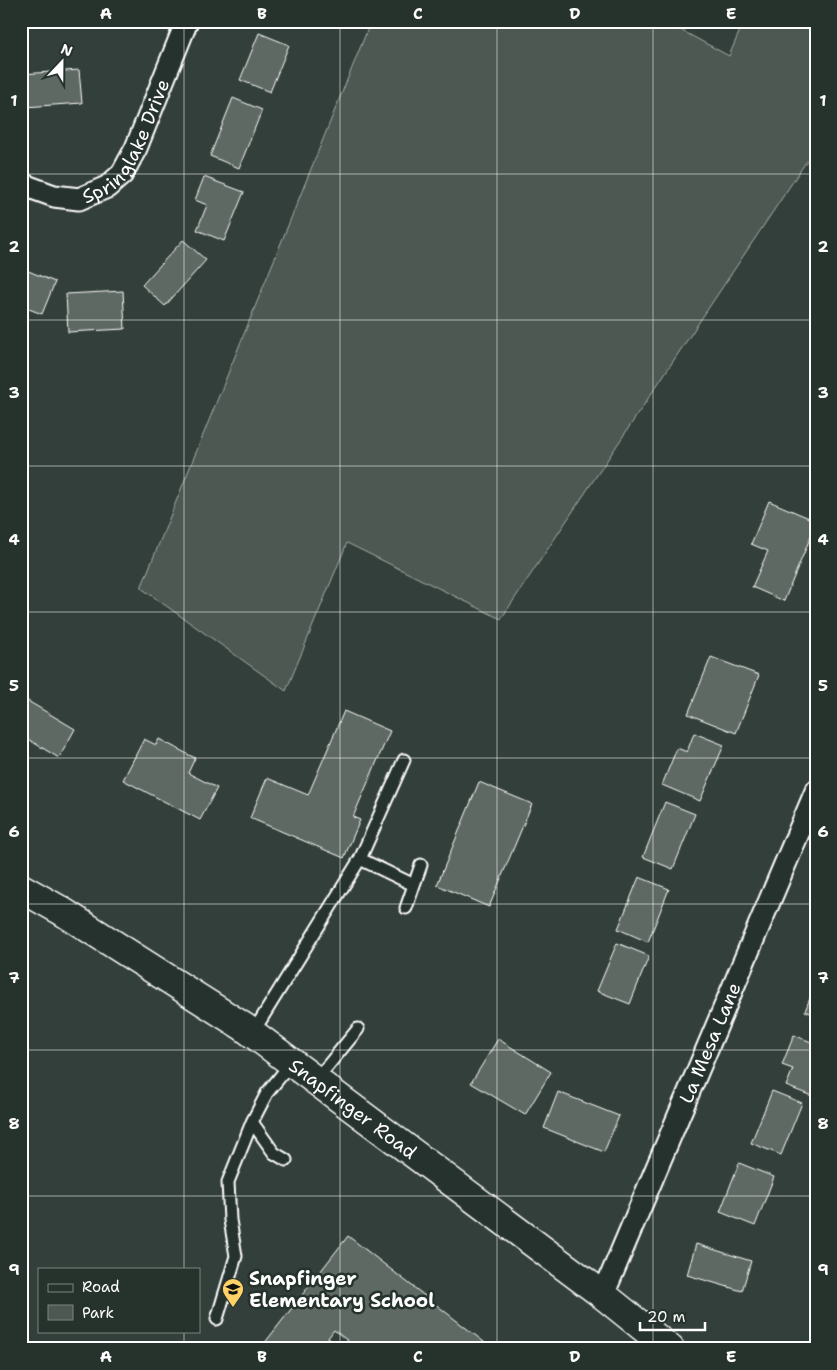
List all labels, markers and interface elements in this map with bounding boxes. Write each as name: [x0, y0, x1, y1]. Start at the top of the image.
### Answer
text: A: [100, 3, 112, 24]
text: B: [257, 3, 267, 24]
text: C: [413, 3, 423, 24]
text: D: [569, 3, 581, 24]
text: E: [726, 3, 736, 24]
north arrow: [38, 38, 88, 88]
text: N: [58, 40, 75, 60]
street label: Springlake Drive: [78, 76, 175, 209]
text: 1: [10, 90, 18, 111]
text: 1: [819, 90, 827, 111]
text: 2: [8, 236, 20, 257]
text: 2: [817, 236, 829, 257]
text: 3: [8, 382, 20, 403]
text: 3: [817, 382, 829, 403]
text: 4: [8, 529, 20, 550]
text: 4: [817, 529, 829, 550]
text: 5: [9, 675, 19, 696]
text: 5: [818, 675, 828, 696]
text: 6: [8, 821, 20, 842]
text: 6: [817, 821, 829, 842]
text: 7: [8, 967, 20, 988]
text: 7: [817, 967, 829, 988]
street label: La Mesa Lane: [674, 979, 747, 1107]
street label: Snapfinger Road: [284, 1053, 422, 1165]
text: 8: [8, 1113, 20, 1134]
text: 8: [817, 1113, 829, 1134]
text: 9: [8, 1259, 20, 1280]
text: 9: [817, 1259, 829, 1280]
place label: Snapfinger Elementary School: [249, 1266, 435, 1313]
legend: [38, 1268, 200, 1332]
text: Road: [82, 1277, 120, 1297]
school or university icon: Snapfinger Elementary School: [221, 1277, 245, 1308]
scale bar: [640, 1300, 704, 1332]
text: Park: [82, 1303, 114, 1323]
text: 20 m: [647, 1307, 686, 1327]
text: A: [100, 1346, 112, 1367]
text: B: [257, 1346, 267, 1367]
text: C: [413, 1346, 423, 1367]
text: D: [569, 1346, 581, 1367]
text: E: [726, 1346, 736, 1367]

